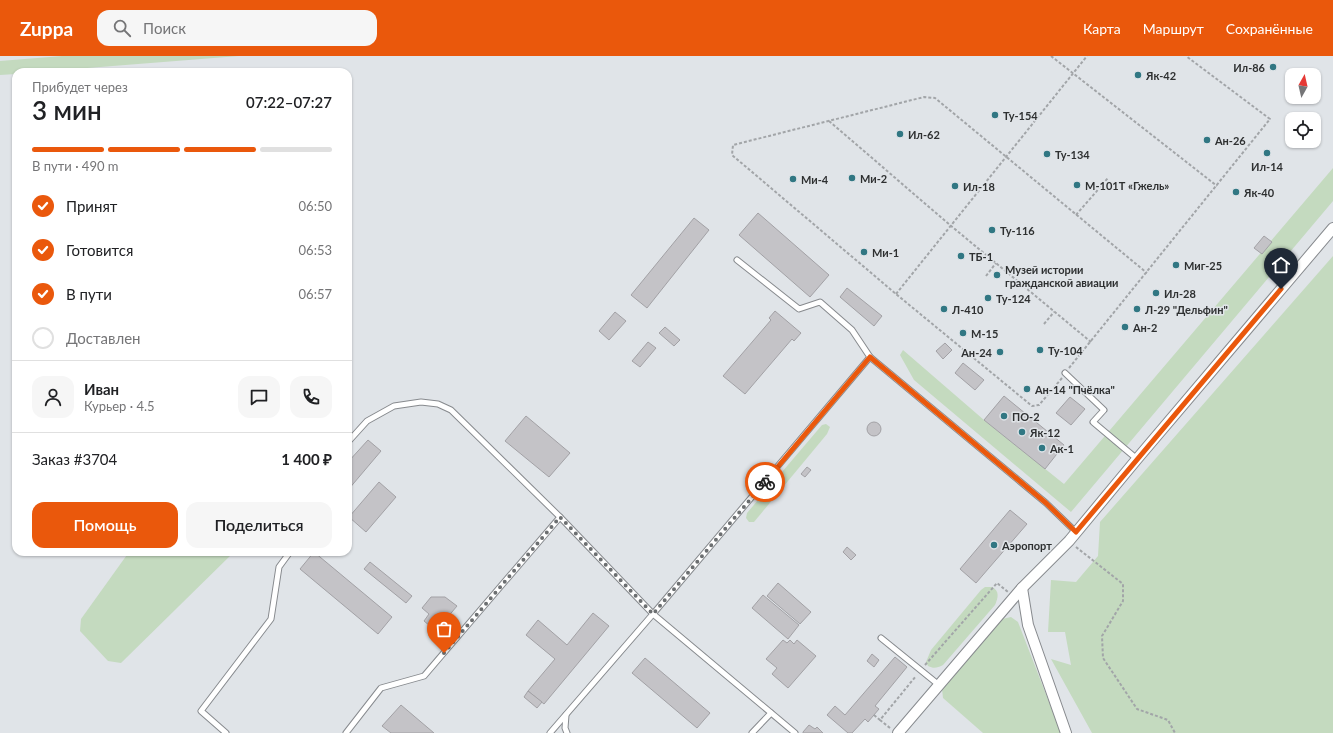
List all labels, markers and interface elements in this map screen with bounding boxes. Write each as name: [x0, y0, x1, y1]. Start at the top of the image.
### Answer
search box: [97, 10, 377, 46]
text: Zuppa: [20, 17, 73, 40]
icon: search: [111, 17, 133, 39]
text: Поиск: [143, 19, 186, 37]
text: Карта: [1083, 20, 1121, 37]
text: Маршрут: [1143, 20, 1204, 37]
text: Сохранённые: [1226, 20, 1313, 37]
place label: Ил-86: [1233, 61, 1266, 74]
marker: Ил-86: [1268, 62, 1278, 72]
north arrow: [1285, 68, 1321, 104]
map controls: [1285, 68, 1321, 148]
place label: Як-42: [1145, 69, 1176, 82]
marker: Як-42: [1133, 70, 1143, 80]
text: Прибудет через: [32, 79, 128, 95]
text: 07:22–07:27: [246, 93, 332, 111]
text: 3 мин: [32, 94, 102, 126]
place label: Ту-154: [1003, 109, 1038, 122]
marker: Ту-154: [990, 110, 1000, 120]
button: locate: [1285, 112, 1321, 148]
place label: Ил-62: [908, 128, 940, 141]
marker: Ил-62: [895, 129, 905, 139]
place label: Ан-26: [1214, 134, 1246, 147]
marker: Ан-26: [1202, 135, 1212, 145]
place label: Ту-134: [1055, 148, 1090, 161]
marker: Ил-14: [1262, 148, 1272, 158]
marker: Ту-134: [1042, 149, 1052, 159]
text: В пути · 490 m: [32, 158, 118, 174]
place label: Ил-14: [1251, 160, 1284, 173]
place label: Ми-2: [860, 172, 887, 185]
place label: Ми-4: [801, 173, 829, 186]
marker: Ми-2: [847, 173, 857, 183]
marker: Ми-4: [788, 174, 798, 184]
place label: М-101Т «Гжель»: [1085, 179, 1169, 192]
place label: Ил-18: [963, 180, 995, 193]
marker: М-101Т «Гжель»: [1072, 180, 1082, 190]
marker: Ил-18: [950, 181, 960, 191]
place label: Як-40: [1243, 186, 1275, 199]
marker: Як-40: [1231, 187, 1241, 197]
icon: check: [32, 195, 54, 217]
text: Принят: [66, 197, 117, 215]
text: 06:50: [299, 198, 332, 214]
place label: Ту-116: [1000, 224, 1035, 237]
marker: Ту-116: [987, 225, 997, 235]
icon: check: [32, 239, 54, 261]
text: Готовится: [66, 241, 133, 259]
text: 06:53: [299, 242, 332, 258]
place label: Ми-1: [872, 246, 899, 259]
marker: Ми-1: [859, 247, 869, 257]
pin: [1264, 248, 1298, 289]
place label: ТБ-1: [969, 250, 993, 263]
marker: ТБ-1: [956, 251, 966, 261]
icon: home: [1270, 254, 1292, 276]
place label: Миг-25: [1184, 259, 1222, 272]
marker: Миг-25: [1171, 260, 1181, 270]
place label: Музей истории гражданской авиации: [1005, 263, 1118, 289]
marker: Музей истории гражданской авиации: [992, 270, 1002, 280]
icon: check: [32, 283, 54, 305]
text: В пути: [66, 285, 112, 303]
text: 06:57: [299, 286, 332, 302]
place label: Ил-28: [1164, 287, 1196, 300]
marker: Ил-28: [1151, 288, 1161, 298]
place label: Ту-124: [996, 292, 1031, 305]
marker: Ту-124: [983, 293, 993, 303]
place label: Л-410: [951, 303, 984, 316]
place label: Л-29 "Дельфин": [1144, 303, 1228, 316]
marker: Л-410: [939, 304, 949, 314]
marker: Л-29 "Дельфин": [1132, 304, 1142, 314]
place label: Ан-2: [1132, 321, 1157, 334]
marker: Ан-2: [1120, 322, 1130, 332]
place label: М-15: [971, 327, 998, 340]
marker: М-15: [958, 328, 968, 338]
text: Доставлен: [66, 329, 141, 347]
place label: Ту-104: [1048, 344, 1083, 357]
marker: Ту-104: [1035, 345, 1045, 355]
place label: Ан-24: [960, 346, 993, 359]
marker: Ан-24: [995, 347, 1005, 357]
button: person: [32, 376, 74, 418]
button: chat: [238, 376, 280, 418]
button: phone: [290, 376, 332, 418]
text: Иван: [84, 380, 119, 398]
place label: Ан-14 "Пчёлка": [1034, 383, 1115, 396]
marker: Ан-14 "Пчёлка": [1022, 384, 1032, 394]
text: Курьер · 4.5: [84, 398, 155, 414]
place label: ПО-2: [1012, 410, 1040, 423]
marker: ПО-2: [999, 411, 1009, 421]
place label: Як-12: [1029, 426, 1060, 439]
marker: Як-12: [1017, 427, 1027, 437]
place label: Ак-1: [1049, 442, 1074, 455]
marker: Ак-1: [1037, 443, 1047, 453]
text: Заказ #3704: [32, 450, 117, 468]
text: 1 400 ₽: [281, 450, 332, 468]
courier: [745, 462, 785, 502]
icon: bike: [754, 471, 776, 493]
button: Помощь: [32, 502, 178, 548]
button: Поделиться: [186, 502, 332, 548]
place label: Аэропорт: [1001, 539, 1052, 552]
marker: Аэропорт: [989, 540, 999, 550]
pin: [427, 612, 461, 653]
icon: bag: [433, 618, 455, 640]

